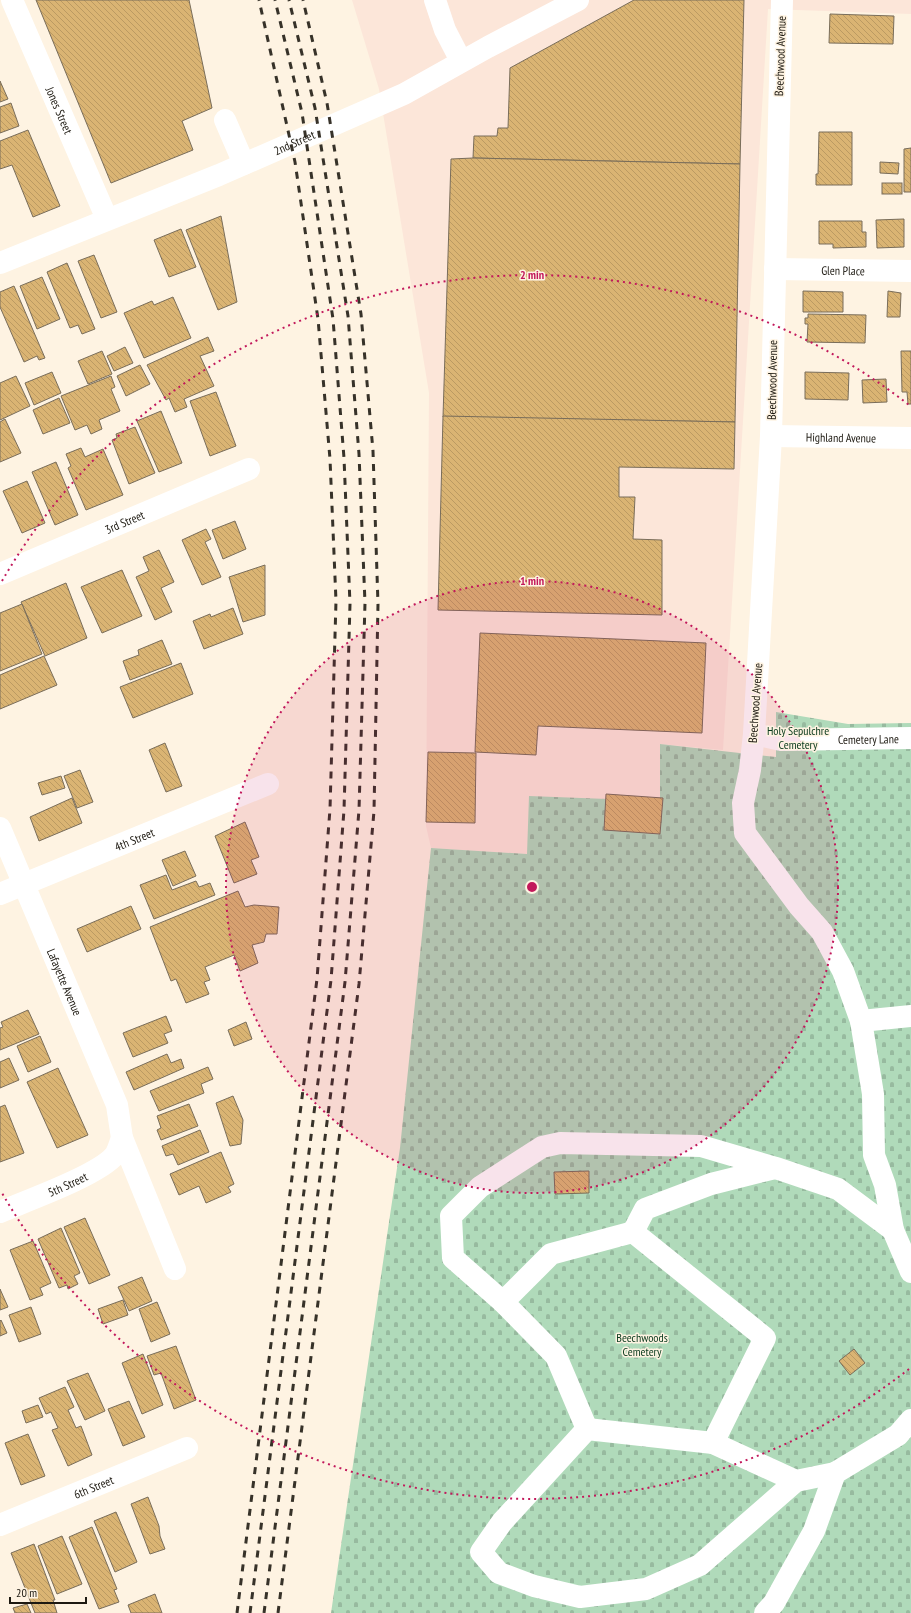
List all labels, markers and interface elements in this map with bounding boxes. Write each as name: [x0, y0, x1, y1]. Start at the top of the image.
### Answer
street label: Beechwood Avenue: [771, 16, 789, 96]
street label: Jones Street: [43, 83, 77, 137]
street label: 2nd Street: [271, 126, 318, 158]
street label: Glen Place: [821, 262, 865, 278]
text: 2 min: [520, 267, 544, 282]
street label: Beechwood Avenue: [764, 340, 780, 420]
street label: Highland Avenue: [806, 429, 876, 445]
street label: 3rd Street: [102, 506, 147, 536]
text: 1 min: [520, 573, 544, 588]
street label: Beechwood Avenue: [745, 663, 765, 743]
park label: Holy Sepulchre Cemetery: [767, 723, 829, 752]
street label: Cemetery Lane: [838, 731, 899, 747]
street label: 4th Street: [112, 824, 157, 854]
centre of rings: [525, 880, 539, 894]
street label: Lafayette Avenue: [44, 946, 86, 1018]
street label: 5th Street: [45, 1168, 90, 1199]
park label: Beechwoods Cemetery: [616, 1330, 668, 1359]
street label: 6th Street: [71, 1471, 116, 1501]
scale bar: [10, 1579, 86, 1605]
text: 20 m: [16, 1585, 37, 1600]

